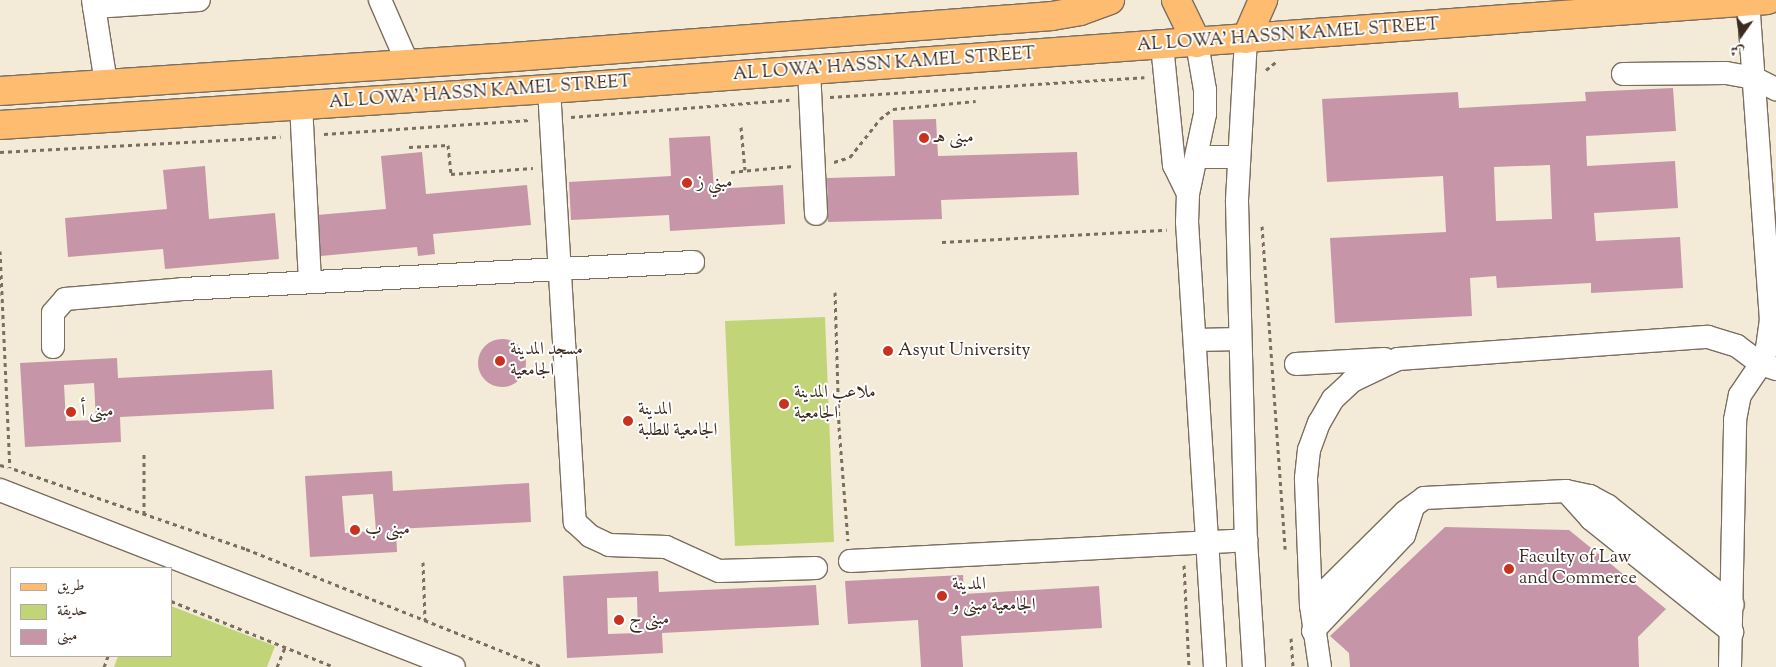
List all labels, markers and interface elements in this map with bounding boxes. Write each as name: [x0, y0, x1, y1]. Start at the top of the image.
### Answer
north arrow: [1716, 10, 1766, 60]
street label: AL LOWA' HASSN KAMEL STREET: [1136, 15, 1440, 57]
text: ش: [1729, 38, 1747, 61]
street label: AL LOWA' HASSN KAMEL STREET: [732, 44, 1036, 86]
street label: AL LOWA' HASSN KAMEL STREET: [328, 72, 632, 114]
place label: مبنى هـ: [934, 127, 974, 149]
marker: مبنى هـ: [918, 132, 930, 144]
place label: مبني ز: [697, 172, 733, 194]
marker: مبني ز: [681, 177, 693, 189]
place label: مسجد المدينة الجامعية: [510, 340, 583, 382]
place label: Asyut University: [898, 340, 1031, 362]
marker: Asyut University: [882, 345, 894, 357]
marker: مسجد المدينة الجامعية: [494, 355, 506, 367]
place label: ملاعب المدينة الجامعية: [794, 383, 876, 426]
marker: ملاعب المدينة الجامعية: [778, 398, 790, 410]
place label: المدينة الجامعية للطلبة: [638, 400, 718, 442]
place label: مبنى أ: [81, 401, 114, 423]
marker: مبنى أ: [65, 406, 77, 418]
marker: المدينة الجامعية للطلبة: [622, 415, 634, 427]
place label: مبنى ب: [365, 519, 410, 541]
marker: مبنى ب: [349, 524, 361, 536]
place label: Faculty of Law and Commerce: [1519, 548, 1637, 590]
marker: Faculty of Law and Commerce: [1503, 563, 1515, 575]
legend: [10, 567, 172, 657]
place label: المدينة الجامعية مبنى و: [952, 575, 1036, 618]
text: طريق: [57, 576, 84, 597]
marker: المدينة الجامعية مبنى و: [936, 590, 948, 602]
text: حديقة: [57, 601, 87, 622]
place label: مبنى ج: [629, 609, 669, 631]
marker: مبنى ج: [613, 614, 625, 626]
text: مبنى: [57, 626, 77, 647]

